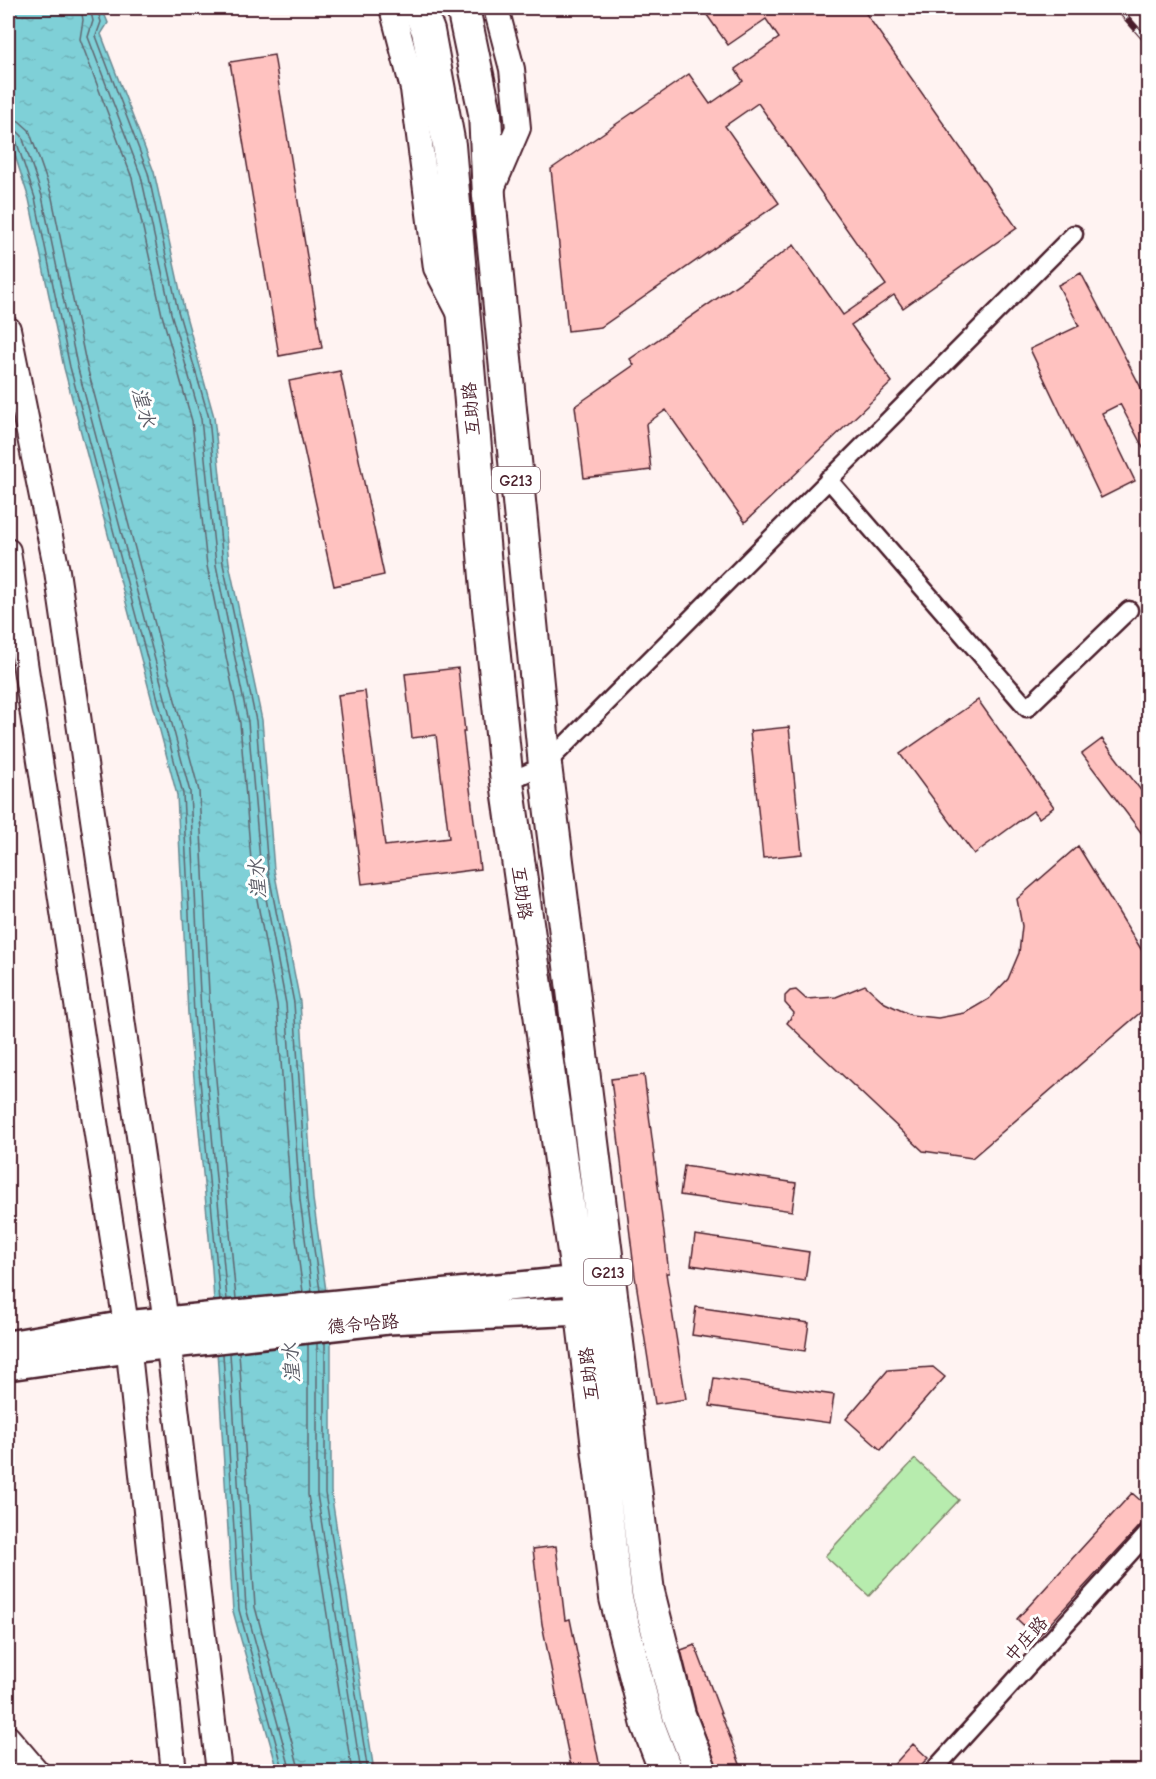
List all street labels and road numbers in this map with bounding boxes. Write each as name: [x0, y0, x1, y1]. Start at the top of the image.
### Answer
street label: 互助路: [459, 381, 484, 437]
road number: G213: [492, 467, 540, 493]
street label: 互助路: [507, 865, 536, 921]
road number: G213: [584, 1259, 632, 1285]
street label: 德令哈路: [326, 1311, 400, 1338]
street label: 互助路: [576, 1346, 603, 1402]
street label: 中庄路: [1001, 1612, 1052, 1666]

